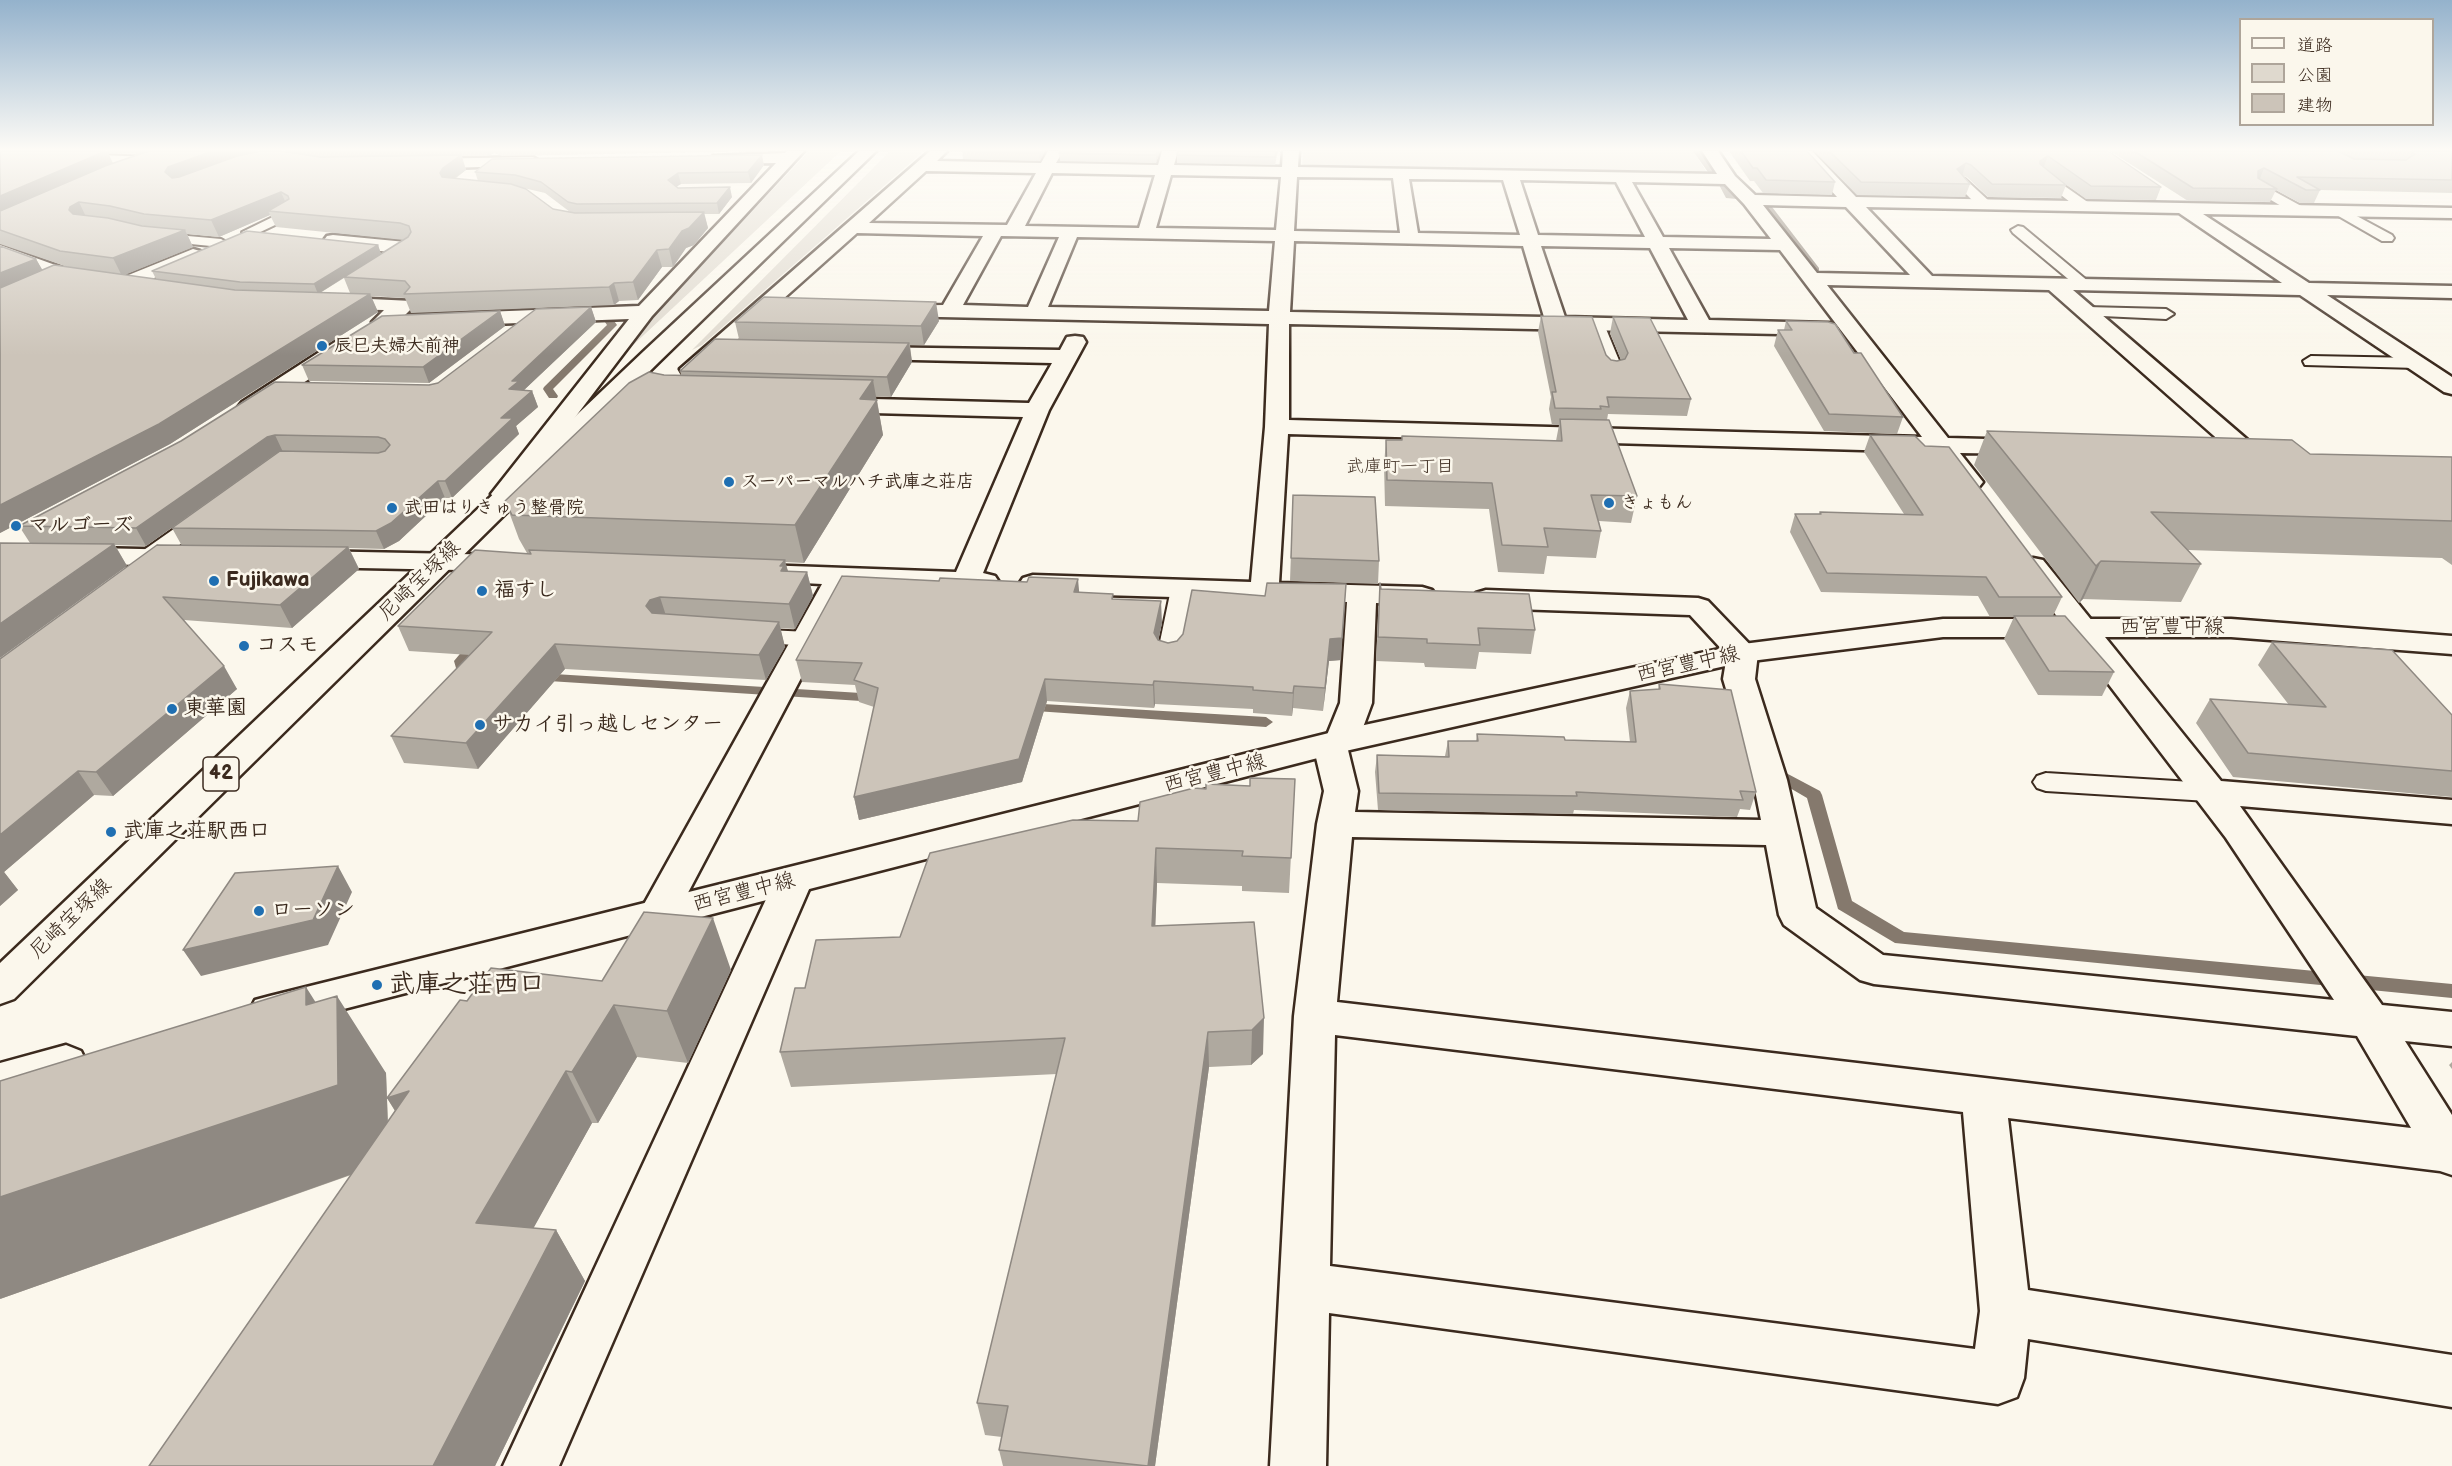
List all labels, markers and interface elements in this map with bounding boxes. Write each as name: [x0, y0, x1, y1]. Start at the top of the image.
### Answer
legend: [2239, 18, 2434, 126]
text: 道路: [2297, 35, 2333, 56]
text: 公園: [2297, 65, 2333, 86]
text: 建物: [2297, 95, 2333, 116]
place label: 辰巳夫婦大前神: [334, 335, 460, 357]
marker: 辰巳夫婦大前神: [315, 339, 329, 353]
district label: 武庫町一丁目: [1346, 456, 1454, 478]
place label: スーパーマルハチ武庫之荘店: [741, 471, 974, 493]
marker: スーパーマルハチ武庫之荘店: [722, 475, 736, 489]
place label: きょもん: [1621, 492, 1693, 514]
marker: きょもん: [1602, 496, 1616, 510]
place label: 武田はりきゅう整骨院: [404, 497, 584, 519]
marker: 武田はりきゅう整骨院: [385, 501, 399, 515]
place label: マルゴーズ: [28, 513, 133, 539]
marker: マルゴーズ: [9, 519, 23, 533]
street label: 尼崎宝塚線: [373, 535, 467, 627]
place label: Fujikawa: [226, 568, 309, 594]
marker: Fujikawa: [207, 574, 221, 588]
place label: 福すし: [494, 578, 557, 604]
marker: 福すし: [475, 584, 489, 598]
street label: 西宮豊中線: [2120, 615, 2224, 641]
place label: コスモ: [256, 633, 319, 659]
marker: コスモ: [237, 639, 251, 653]
street label: 西宮豊中線: [1634, 642, 1742, 688]
place label: 東華園: [184, 696, 247, 722]
marker: 東華園: [165, 702, 179, 716]
place label: サカイ引っ越しセンター: [492, 712, 723, 738]
marker: サカイ引っ越しセンター: [473, 718, 487, 732]
street label: 西宮豊中線: [1161, 749, 1269, 799]
road number: 42: [203, 757, 239, 791]
place label: 武庫之荘駅西口: [123, 819, 270, 845]
marker: 武庫之荘駅西口: [104, 825, 118, 839]
street label: 西宮豊中線: [690, 868, 798, 918]
street label: 尼崎宝塚線: [24, 873, 118, 965]
place label: ローソン: [271, 898, 355, 924]
marker: ローソン: [252, 904, 266, 918]
place label: 武庫之荘西口: [389, 969, 545, 1001]
marker: 武庫之荘西口: [370, 978, 384, 992]

